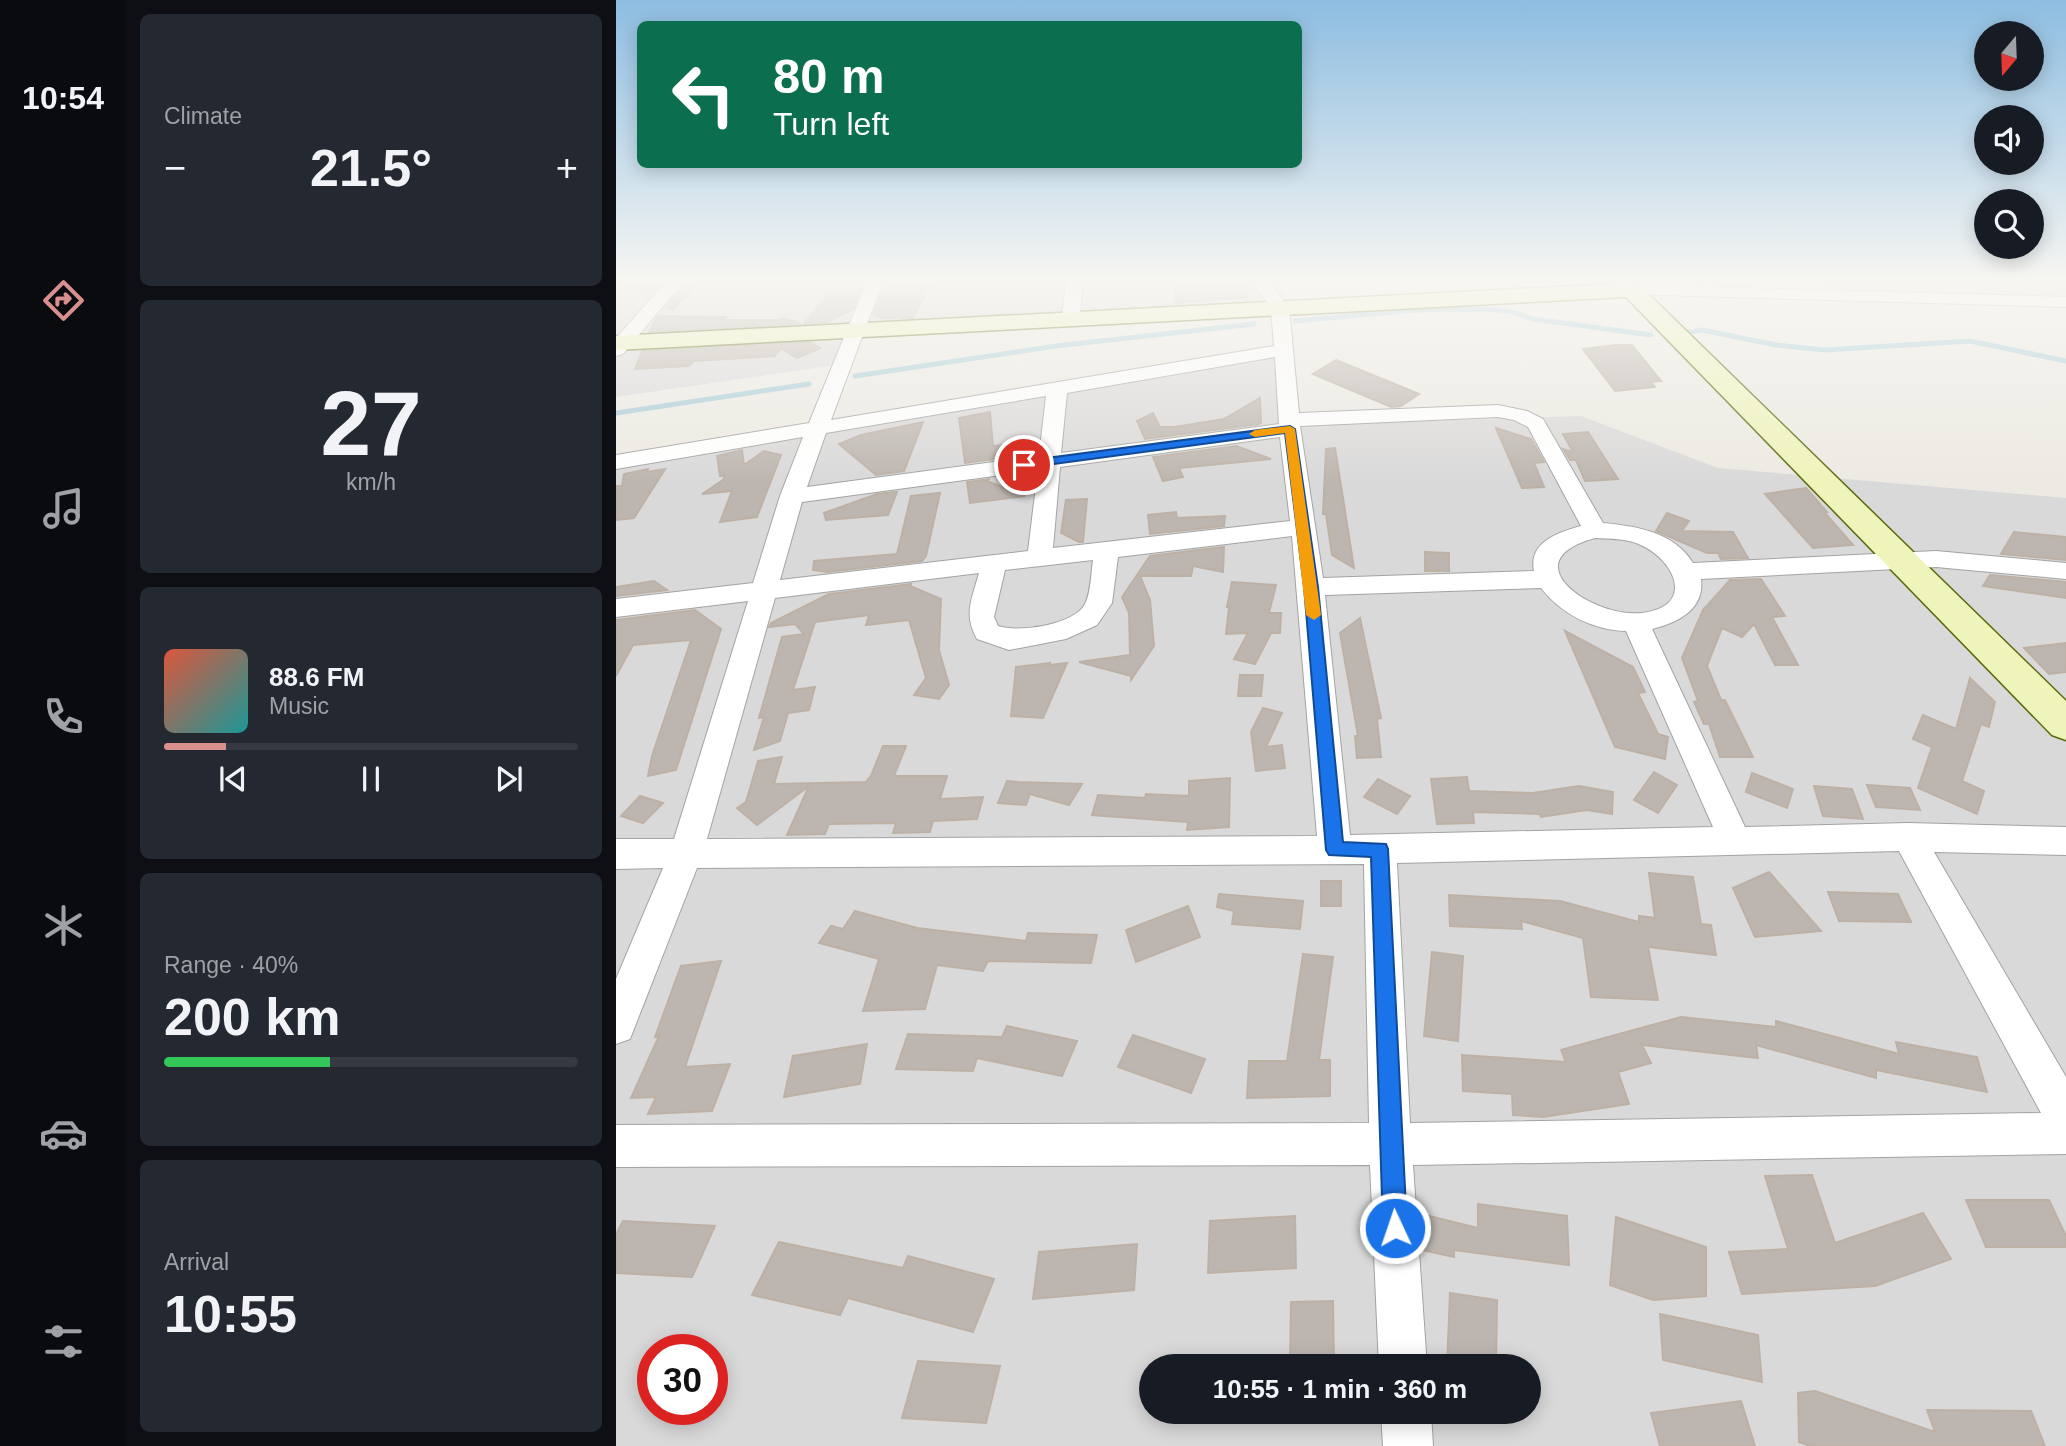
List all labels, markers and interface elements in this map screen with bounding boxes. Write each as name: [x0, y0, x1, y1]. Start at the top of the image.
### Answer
north arrow: [1974, 21, 2044, 91]
map controls: [1974, 21, 2044, 259]
icon: left: [658, 49, 749, 140]
text: 80 m: [773, 49, 885, 103]
text: 10:54: [22, 80, 104, 116]
text: Climate: [164, 103, 242, 129]
button: sound: [1974, 105, 2044, 175]
text: Turn left: [773, 106, 889, 142]
text: 21.5°: [310, 139, 432, 197]
text: −: [164, 147, 186, 189]
text: +: [556, 147, 578, 189]
button: search: [1974, 189, 2044, 259]
icon: directions: [39, 276, 88, 325]
text: 27: [320, 373, 422, 474]
pin: [994, 435, 1054, 495]
icon: arrive: [1005, 446, 1043, 484]
text: km/h: [346, 469, 396, 495]
icon: music: [39, 484, 88, 533]
text: 88.6 FM: [269, 662, 364, 692]
icon: phone: [39, 692, 88, 741]
text: Music: [269, 693, 329, 719]
icon: previous: [214, 760, 252, 798]
icon: pause: [352, 760, 390, 798]
icon: next: [490, 760, 528, 798]
icon: climate: [39, 901, 88, 950]
text: Range · 40%: [164, 952, 298, 978]
text: 200 km: [164, 988, 340, 1046]
icon: car: [39, 1109, 88, 1158]
position arrow: [1358, 1191, 1432, 1265]
text: Arrival: [164, 1249, 229, 1275]
text: 10:55: [164, 1285, 297, 1343]
icon: filters: [39, 1317, 88, 1366]
speed limit sign: 30: [637, 1334, 728, 1425]
text: 10:55 · 1 min · 360 m: [1213, 1374, 1467, 1404]

